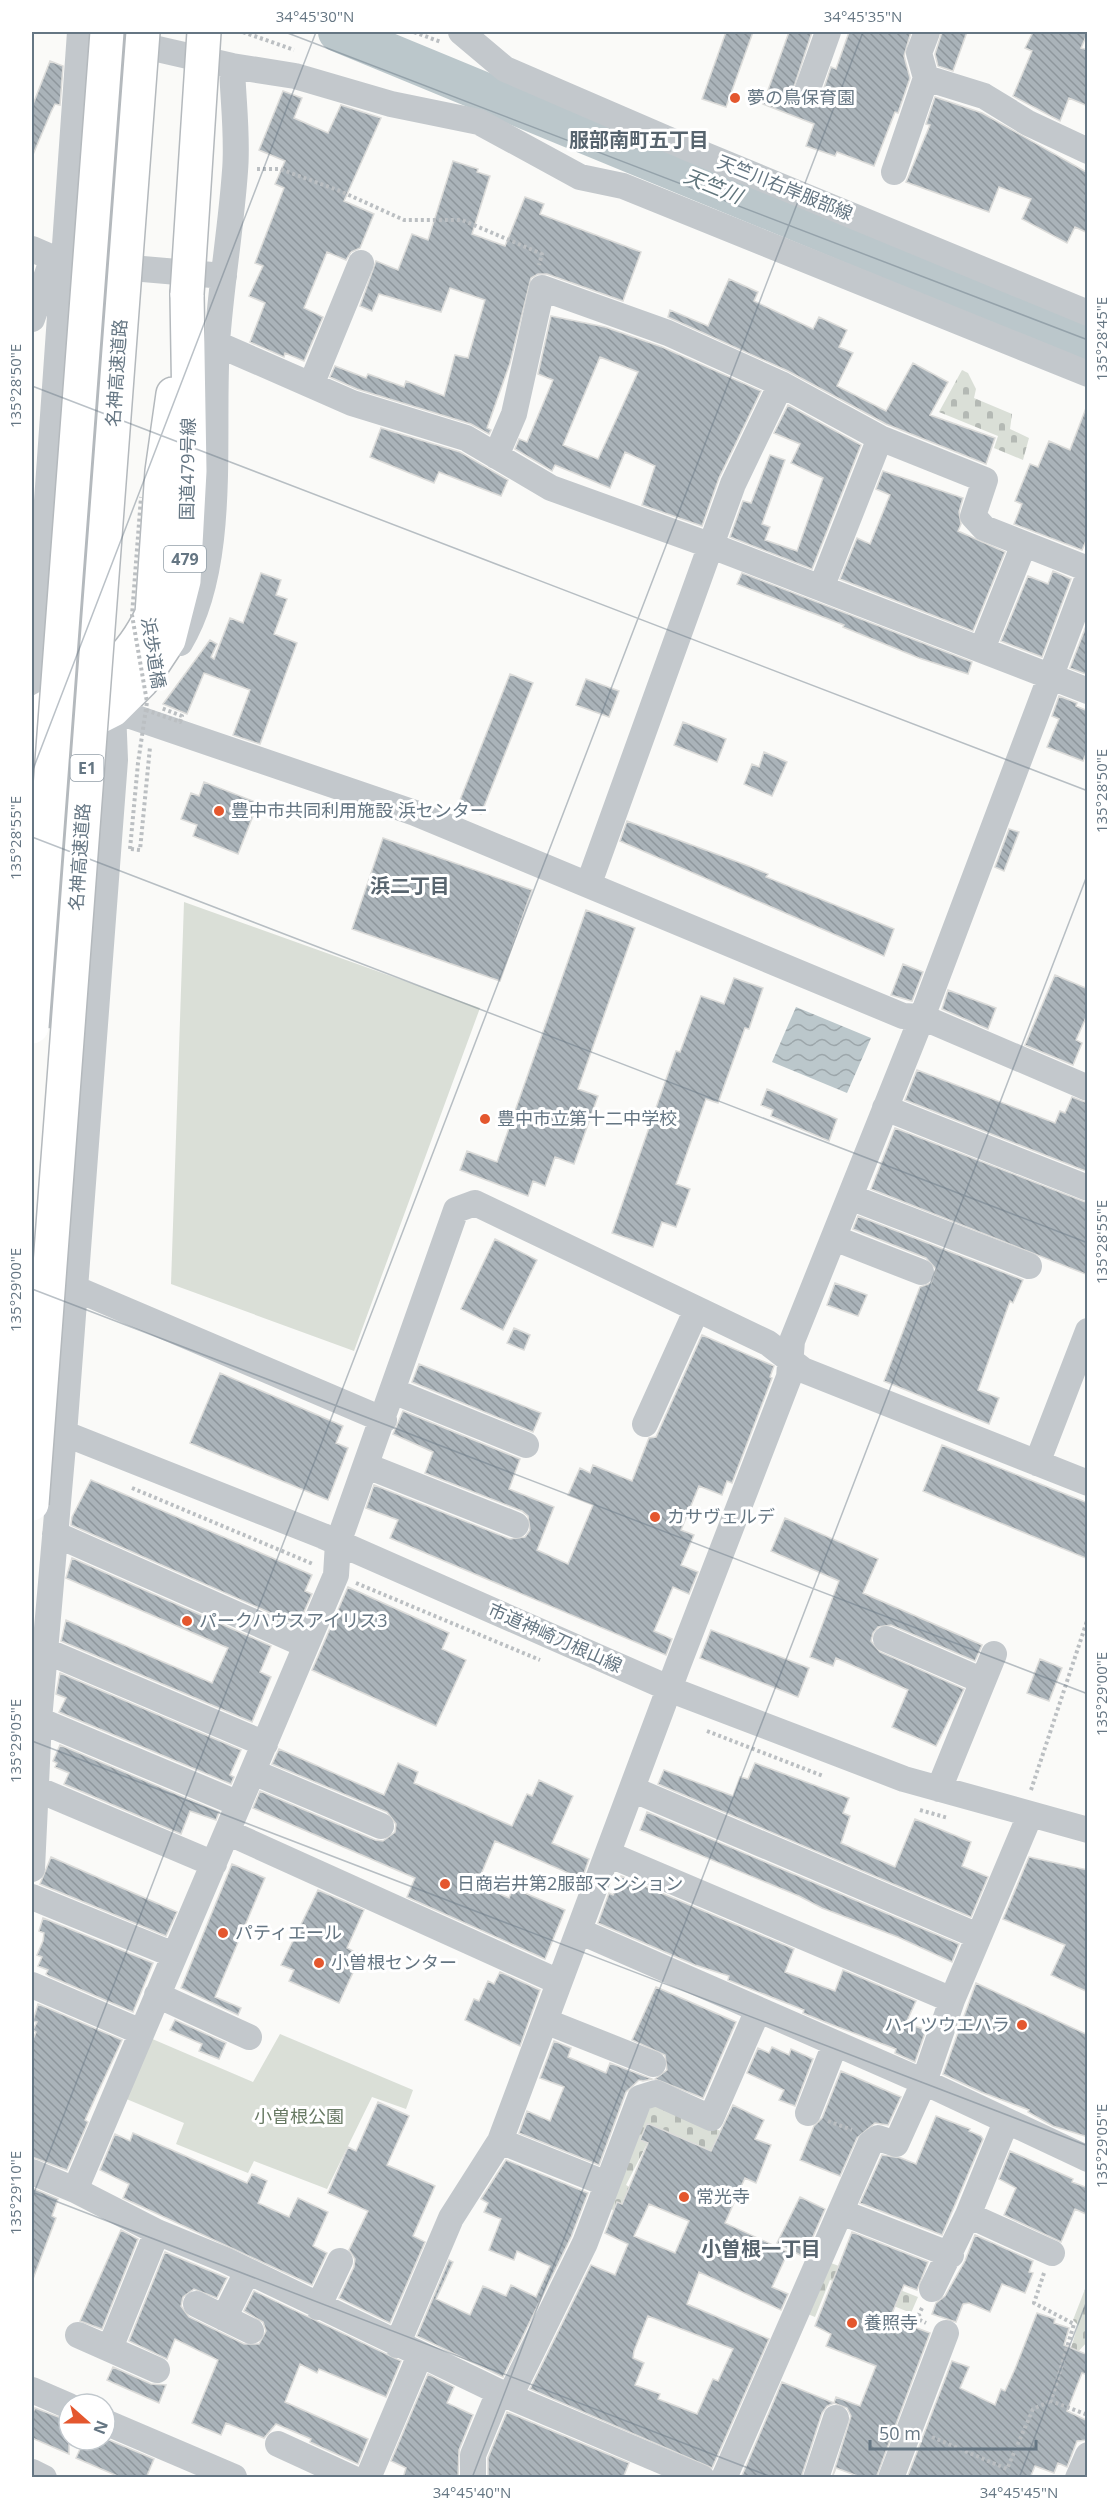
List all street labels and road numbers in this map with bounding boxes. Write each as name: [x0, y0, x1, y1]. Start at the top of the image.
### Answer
street label: 天竺川右岸服部線: [714, 149, 857, 225]
street label: 名神高速道路: [100, 318, 132, 428]
street label: 国道479号線: [174, 417, 200, 521]
road number: 479: [164, 546, 206, 572]
street label: 浜歩道橋: [137, 615, 171, 690]
road number: E1: [70, 755, 104, 781]
street label: 名神高速道路: [63, 802, 95, 912]
street label: 市道神崎刀根山線: [485, 1597, 626, 1677]

